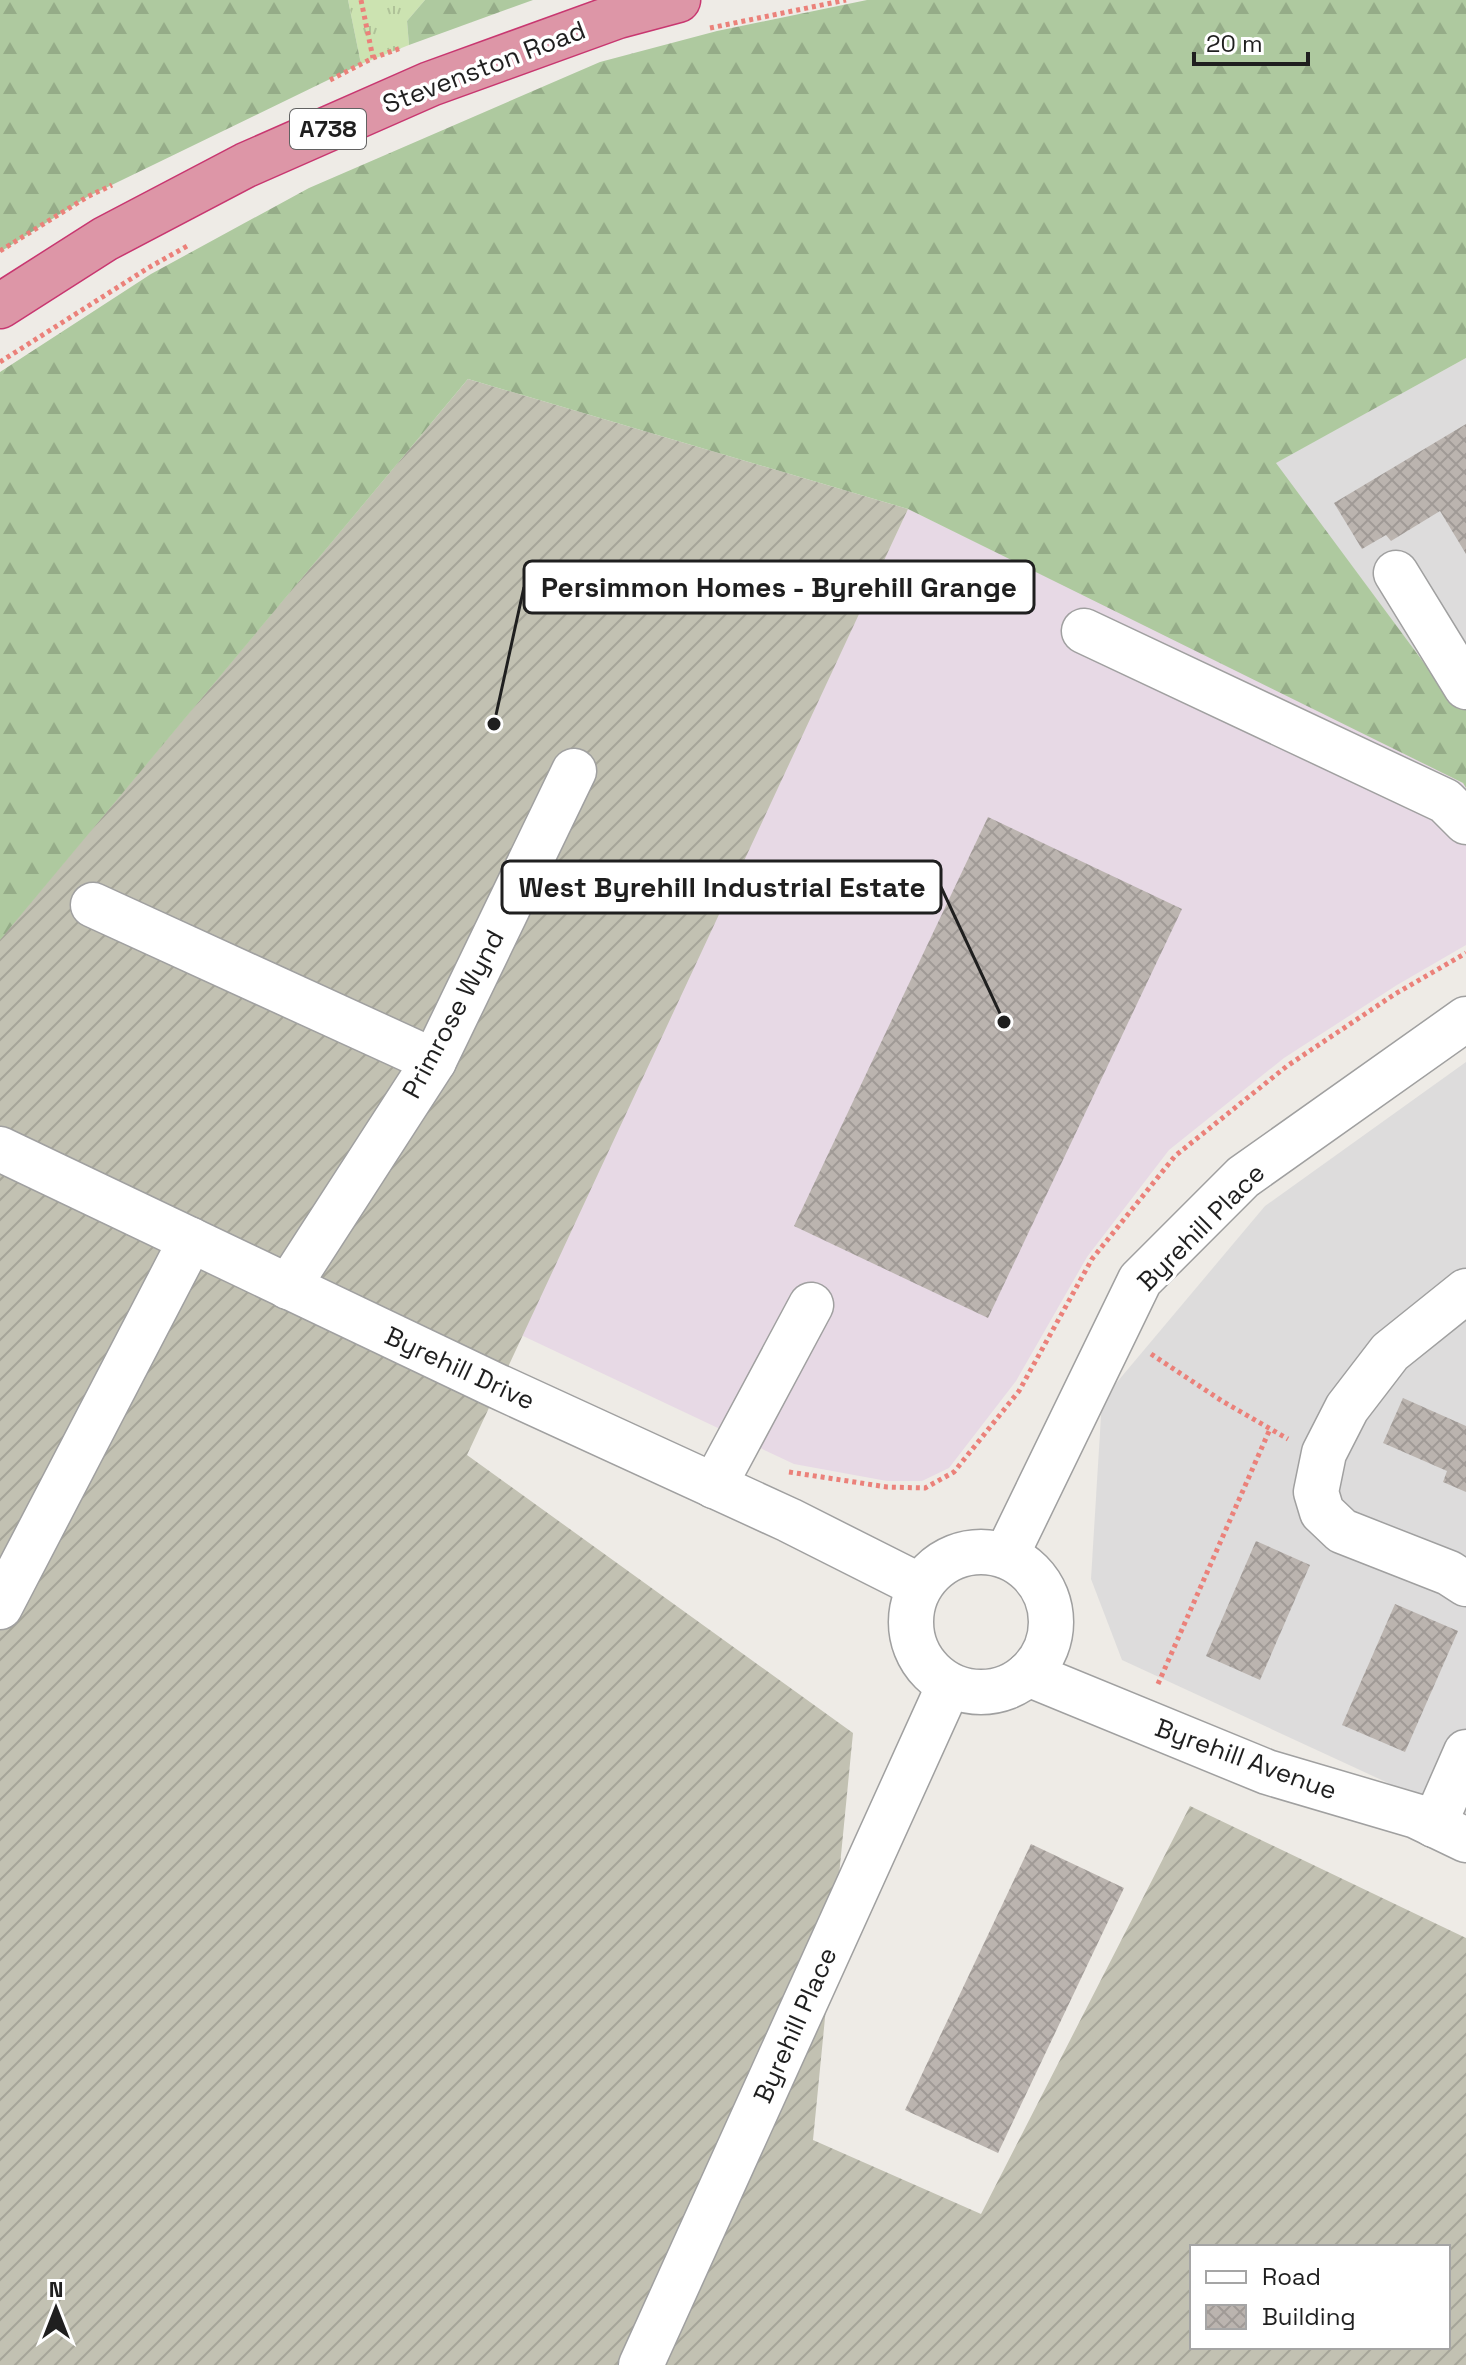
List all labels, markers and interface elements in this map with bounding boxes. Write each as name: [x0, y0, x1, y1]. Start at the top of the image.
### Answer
street label: Stevenston Road: [378, 13, 590, 121]
scale bar: [1194, 16, 1308, 66]
text: 20 m: [1206, 28, 1263, 59]
road number: A738: [290, 109, 366, 149]
callout: Persimmon Homes - Byrehill Grange: [524, 561, 1034, 613]
text: Persimmon Homes - Byrehill Grange: [541, 569, 1017, 605]
callout: West Byrehill Industrial Estate: [502, 861, 941, 913]
text: West Byrehill Industrial Estate: [518, 869, 926, 905]
street label: Primrose Wynd: [394, 924, 512, 1104]
street label: Byrehill Place: [1130, 1156, 1272, 1298]
street label: Byrehill Drive: [379, 1318, 541, 1418]
street label: Byrehill Avenue: [1150, 1710, 1342, 1808]
street label: Byrehill Place: [745, 1942, 845, 2108]
legend: [1190, 2245, 1450, 2349]
text: Road: [1262, 2261, 1321, 2292]
north arrow: [16, 2269, 96, 2349]
text: N: [49, 2275, 63, 2303]
text: Building: [1262, 2301, 1356, 2332]

